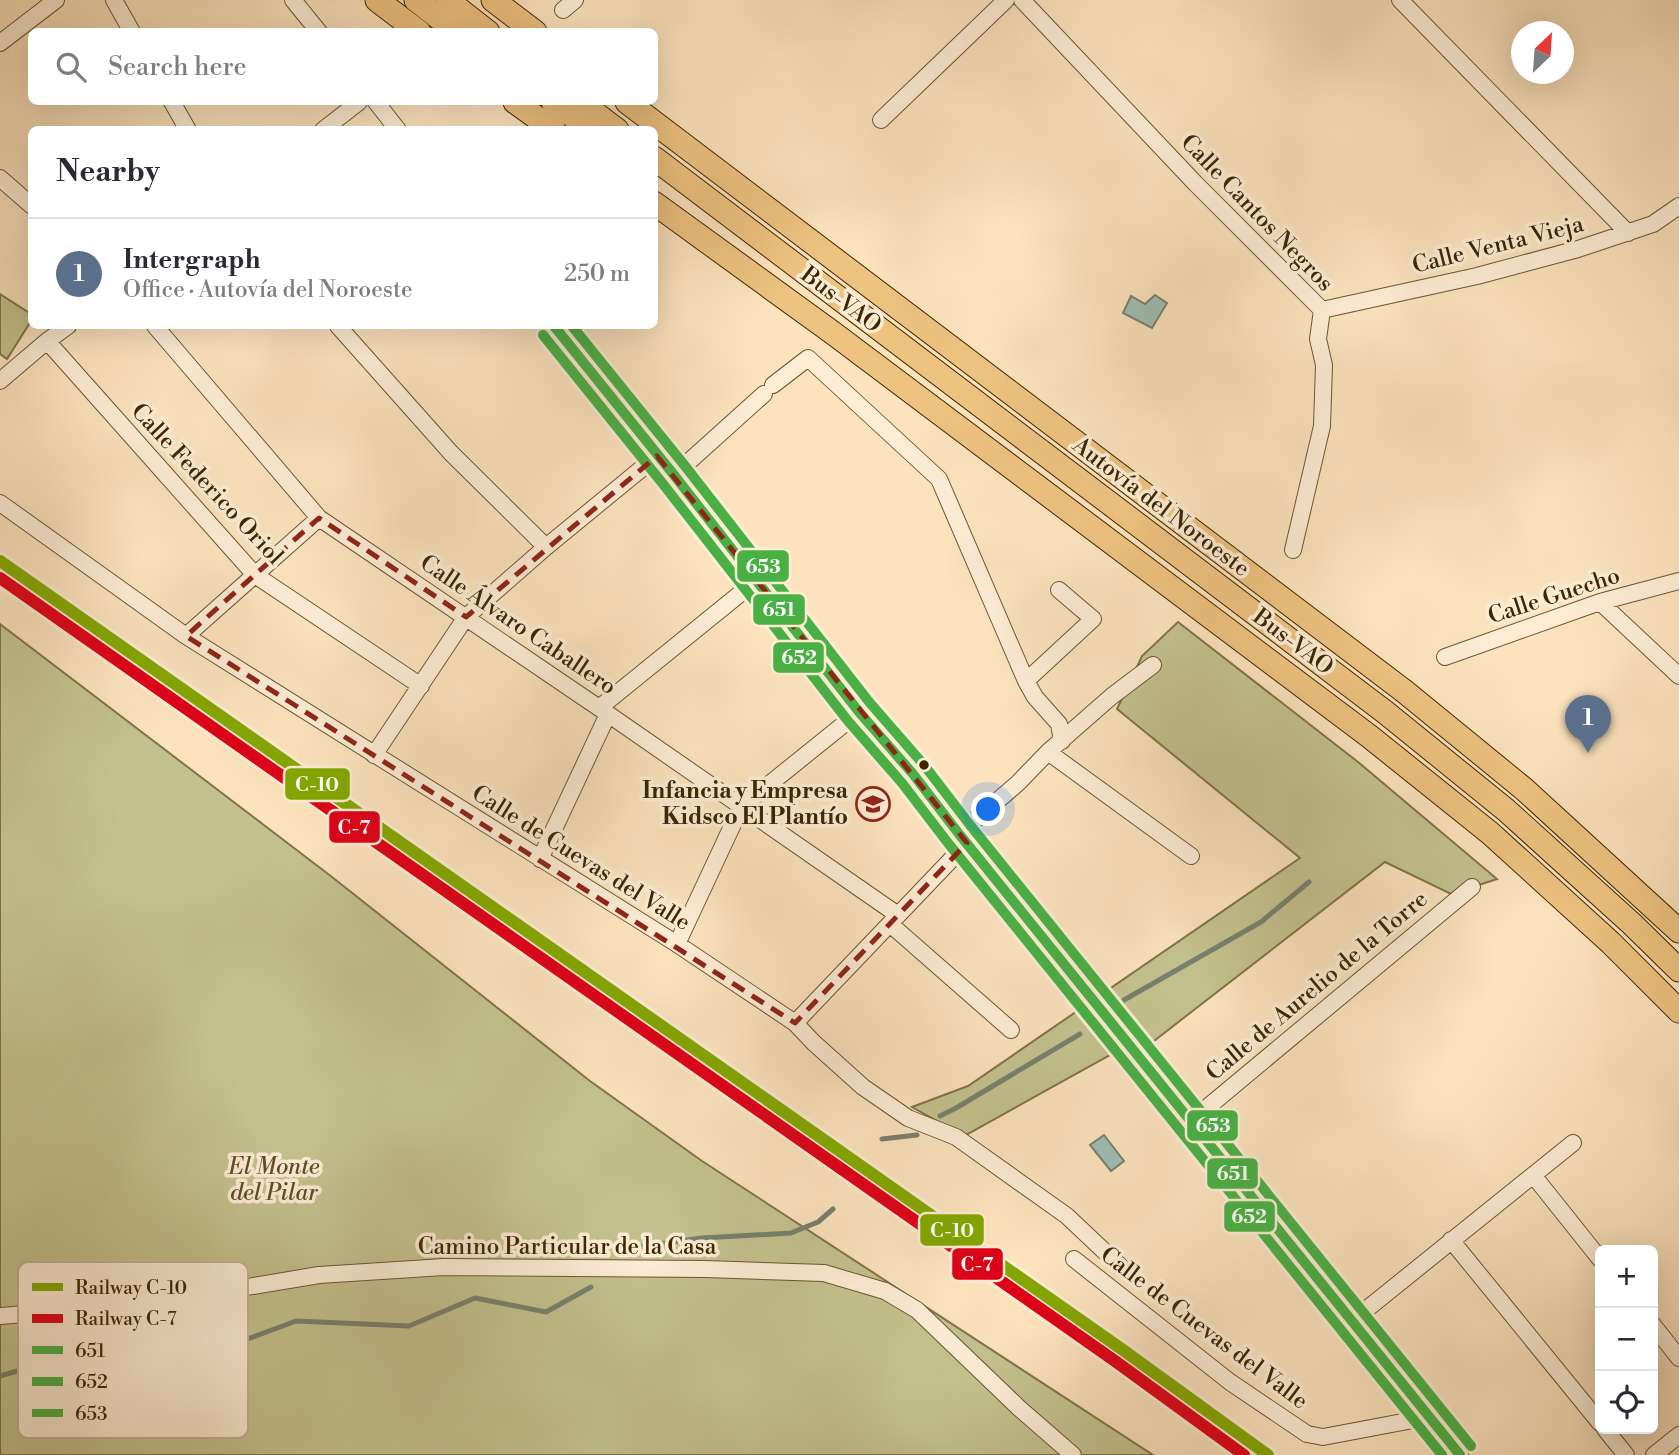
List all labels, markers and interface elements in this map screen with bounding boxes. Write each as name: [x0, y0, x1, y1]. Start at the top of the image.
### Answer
north arrow: [1511, 21, 1574, 84]
search box: [28, 28, 658, 105]
icon: search: [52, 48, 90, 86]
text: Search here: [108, 51, 247, 83]
street label: Calle Cantos Negros: [1175, 129, 1339, 297]
text: Nearby: [56, 153, 160, 191]
street label: Calle Venta Vieja: [1409, 210, 1587, 280]
text: Intergraph: [123, 244, 261, 276]
text: 1: [73, 260, 85, 288]
text: 250 m: [564, 260, 630, 288]
street label: Bus-VAO: [795, 260, 887, 339]
text: Office · Autovía del Noroeste: [123, 276, 413, 304]
street label: Calle Federico Oriol: [125, 398, 289, 571]
street label: Autovía del Noroeste: [1066, 431, 1255, 583]
street label: Calle Álvaro Caballero: [415, 547, 623, 701]
line badge: 653: [736, 549, 790, 583]
text: 653: [745, 555, 781, 579]
street label: Calle Guecho: [1484, 561, 1624, 631]
line badge: 651: [752, 593, 806, 626]
text: 651: [763, 598, 795, 622]
street label: Bus-VAO: [1247, 602, 1339, 681]
line badge: 652: [772, 641, 825, 674]
text: 652: [781, 646, 817, 670]
pin: 1: [1565, 695, 1611, 753]
unlabelled marker: [917, 758, 931, 772]
line badge: C-10: [284, 767, 351, 801]
text: C-10: [295, 773, 339, 797]
place label: Infancia y Empresa Kidsco El Plantío: [642, 777, 849, 831]
street label: Calle de Cuevas del Valle: [466, 779, 696, 937]
school or university icon: Infancia y Empresa Kidsco El Plantío: [854, 785, 892, 823]
your location: [971, 792, 1005, 826]
line badge: C-7: [328, 810, 381, 844]
text: C-7: [338, 816, 370, 840]
street label: Calle de Aurelio de la Torre: [1201, 885, 1433, 1087]
line badge: 653: [1186, 1109, 1239, 1142]
text: 653: [1195, 1114, 1231, 1138]
park label: El Monte del Pilar: [228, 1153, 320, 1207]
line badge: 651: [1206, 1157, 1259, 1190]
text: 651: [1217, 1162, 1249, 1186]
line badge: 652: [1223, 1200, 1276, 1233]
text: 652: [1231, 1205, 1267, 1229]
line badge: C-10: [919, 1213, 985, 1247]
text: C-10: [930, 1219, 974, 1243]
street label: Camino Particular de la Casa: [418, 1233, 717, 1261]
street label: Calle de Cuevas del Valle: [1095, 1241, 1313, 1415]
map controls: [1595, 1245, 1658, 1434]
button: +: [1595, 1245, 1658, 1308]
line badge: C-7: [951, 1247, 1004, 1281]
text: C-7: [961, 1253, 993, 1277]
legend: [18, 1262, 248, 1438]
text: Railway C-10: [75, 1276, 187, 1300]
text: Railway C-7: [75, 1307, 177, 1331]
button: −: [1595, 1308, 1658, 1371]
text: 651: [75, 1339, 105, 1363]
text: 652: [75, 1370, 108, 1394]
button: locate: [1595, 1371, 1658, 1434]
text: 653: [75, 1402, 107, 1426]

